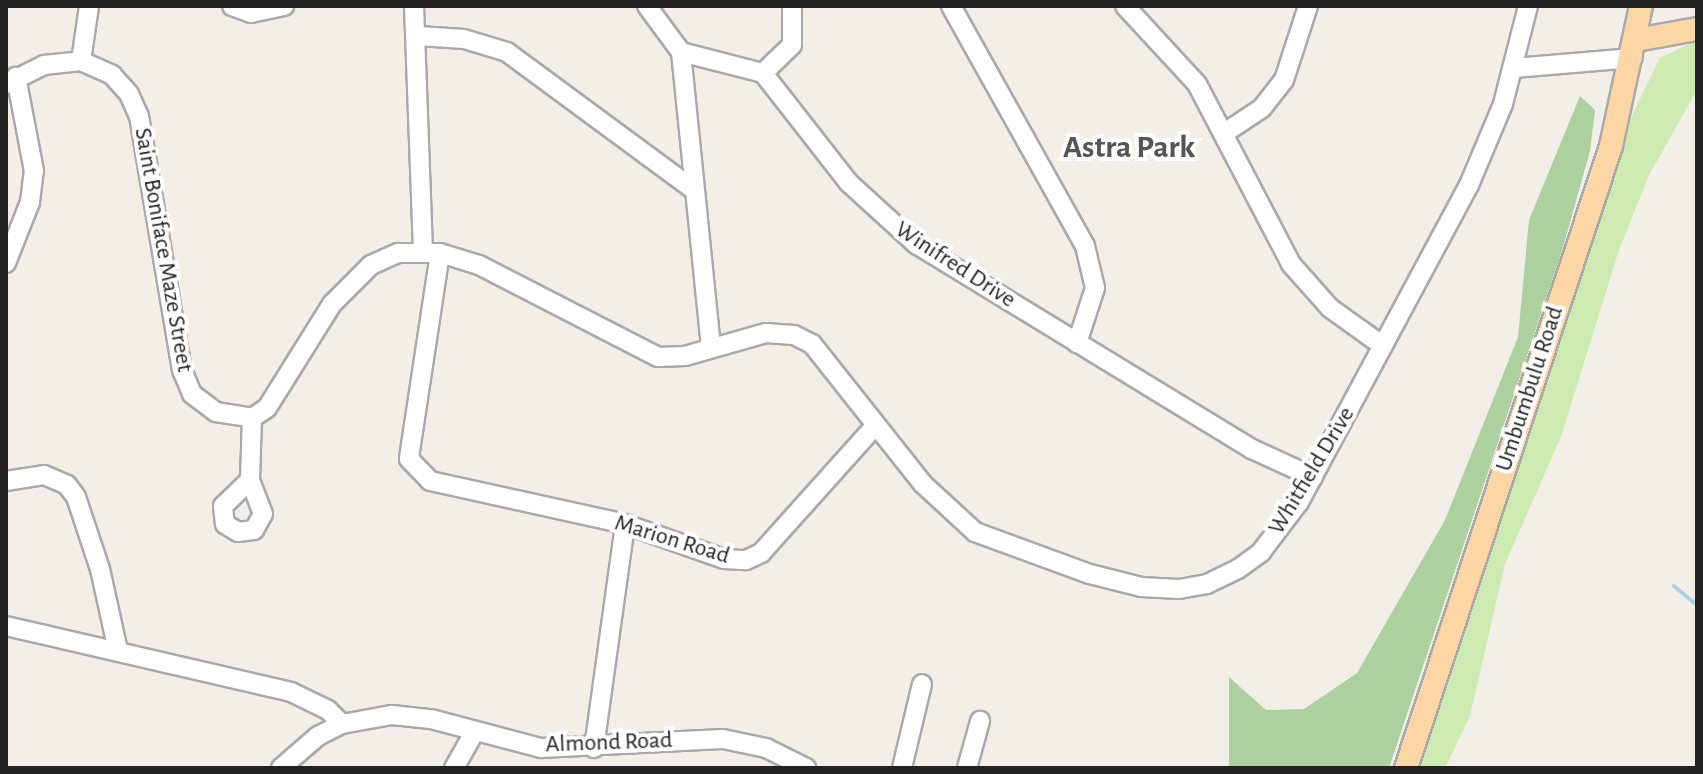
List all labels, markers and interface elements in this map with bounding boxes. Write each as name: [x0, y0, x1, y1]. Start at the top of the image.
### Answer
street label: Saint Boniface Maze Street: [127, 126, 199, 374]
district label: Astra Park: [1063, 128, 1195, 166]
street label: Winifred Drive: [889, 215, 1021, 315]
street label: Umbumbulu Road: [1490, 303, 1570, 475]
street label: Whitfield Drive: [1263, 402, 1361, 540]
street label: Marion Road: [611, 509, 733, 571]
street label: Almond Road: [545, 726, 673, 760]

